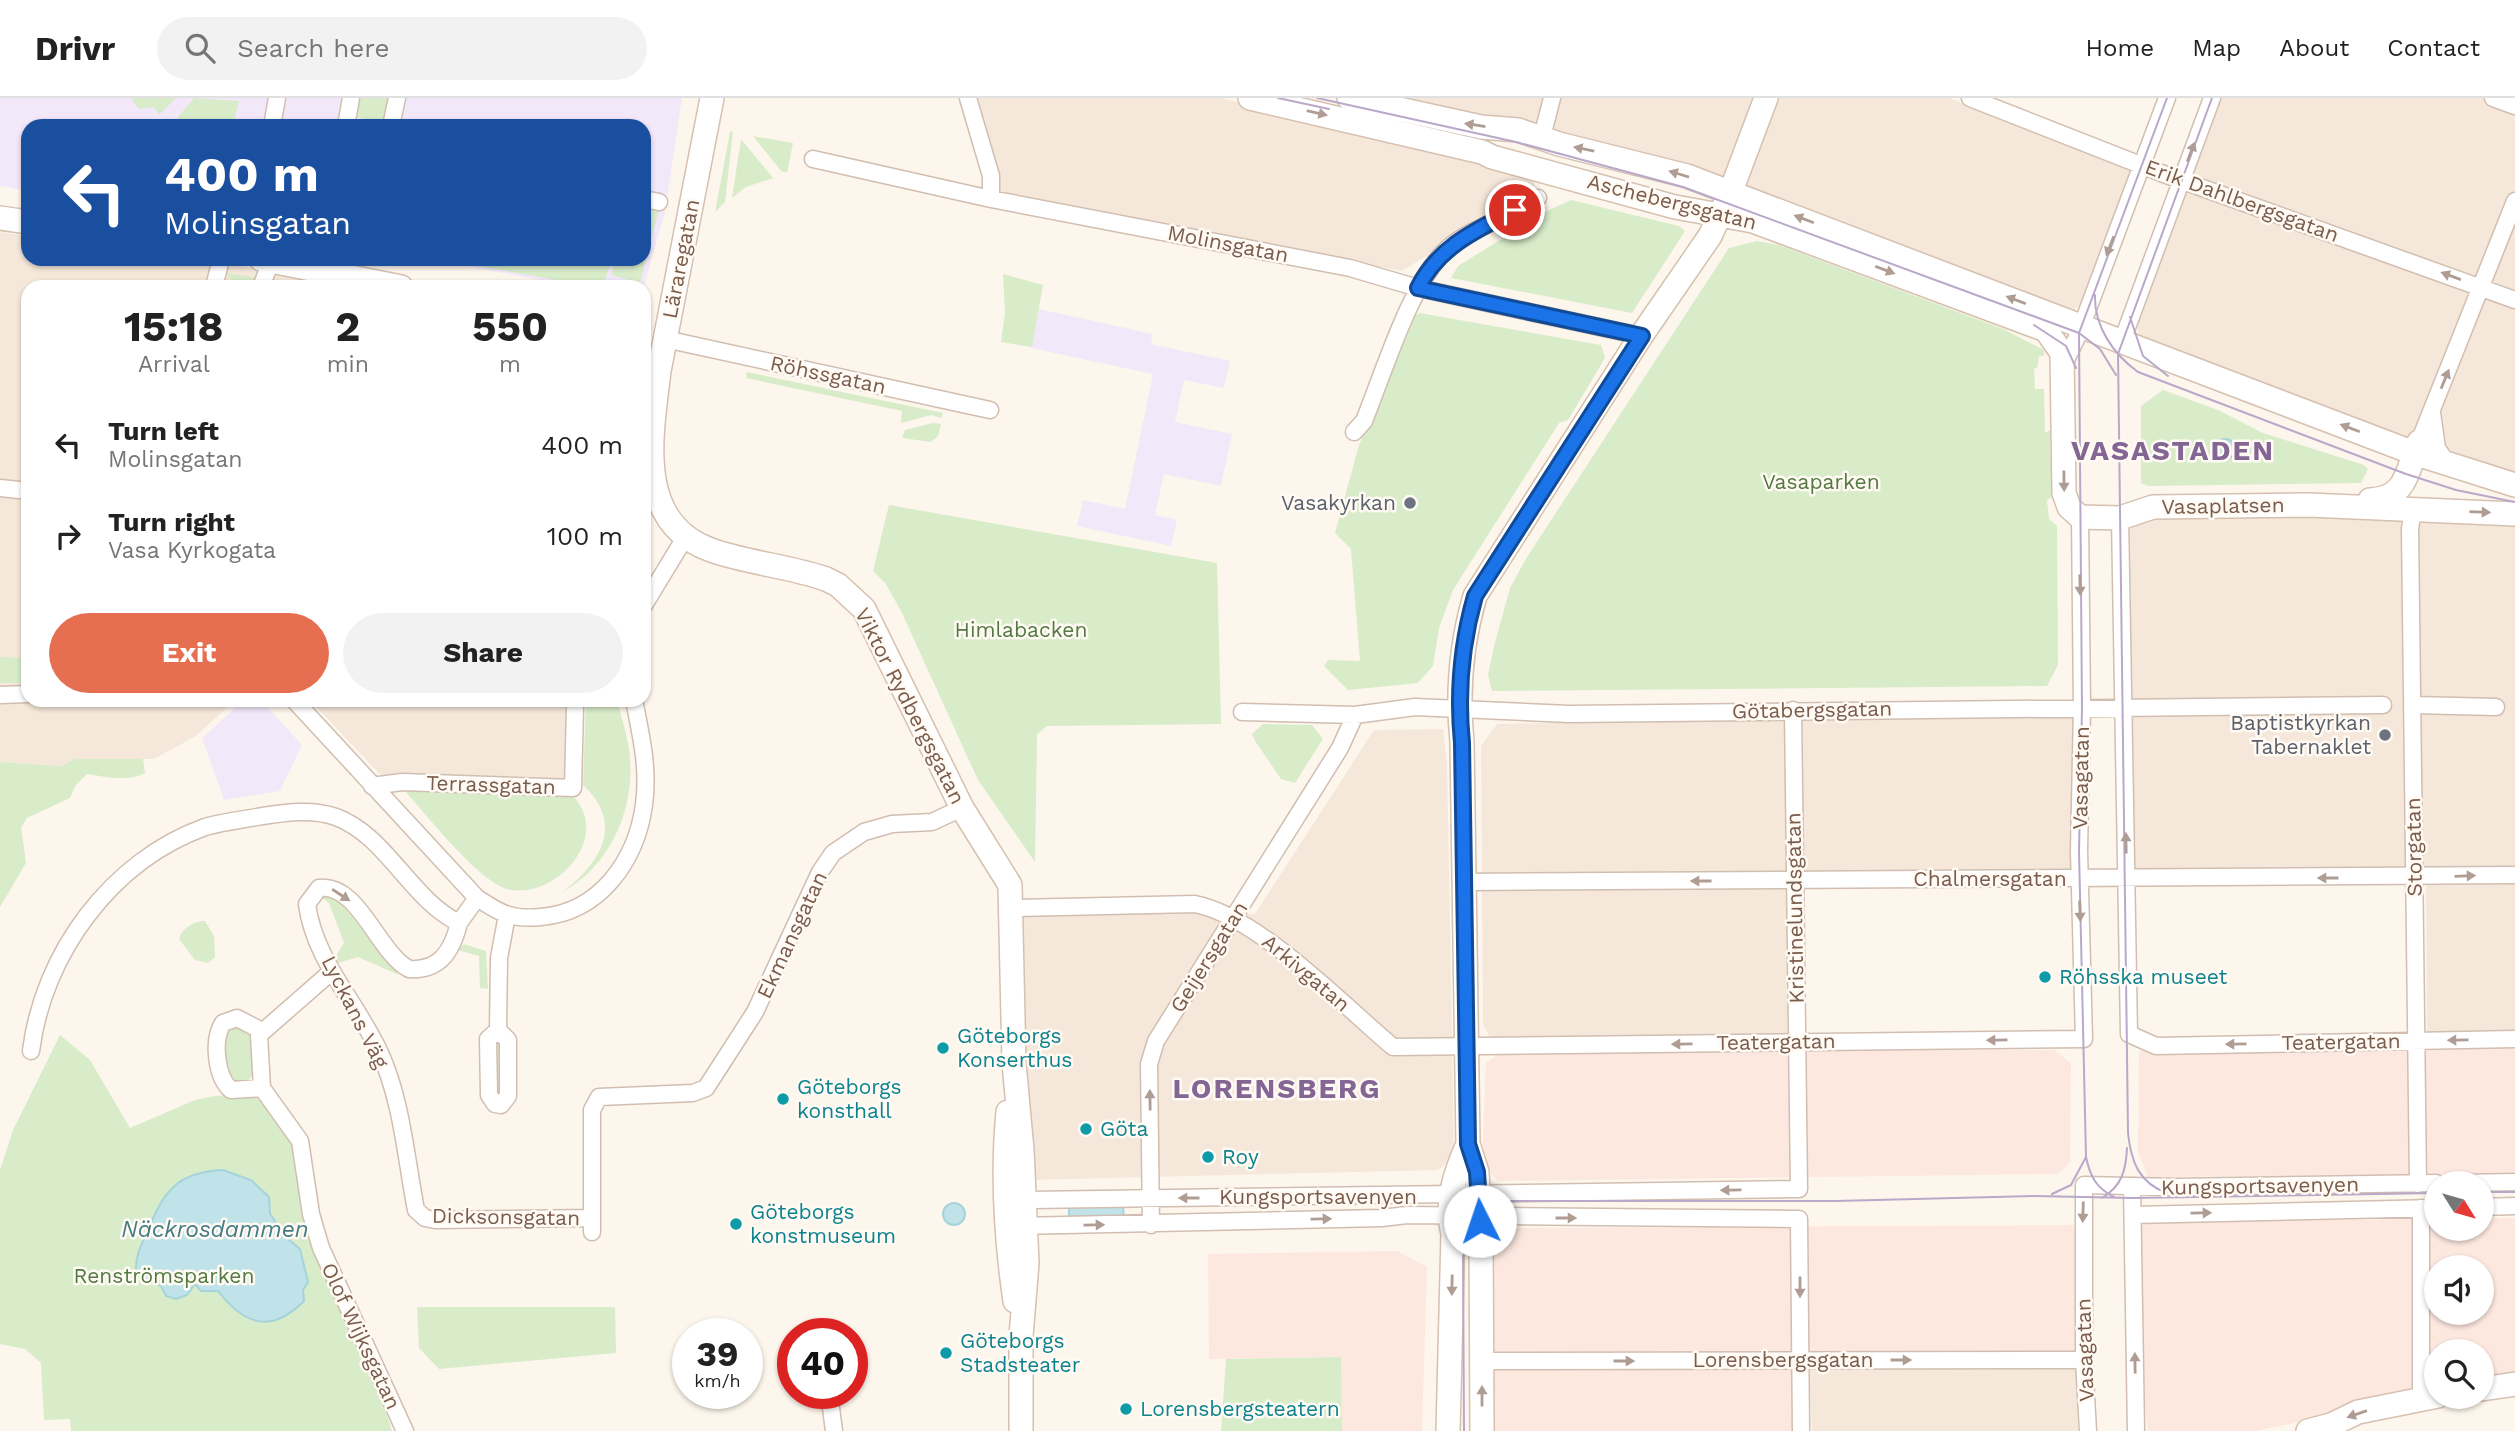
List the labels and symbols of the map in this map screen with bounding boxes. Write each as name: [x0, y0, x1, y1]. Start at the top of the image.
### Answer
one-way arrow: [1306, 108, 1328, 119]
one-way arrow: [1464, 119, 1486, 130]
one-way arrow: [2185, 142, 2196, 163]
one-way arrow: [1573, 144, 1595, 155]
street label: Erik Dahlbergsgatan: [2142, 154, 2343, 247]
street label: Aschebergsgatan: [1585, 168, 1759, 235]
one-way arrow: [1669, 168, 1690, 178]
pin: [1485, 180, 1545, 240]
street label: Läraregatan: [657, 197, 704, 321]
one-way arrow: [1793, 213, 1814, 224]
street label: Molinsgatan: [1165, 220, 1291, 267]
one-way arrow: [2105, 235, 2116, 256]
one-way arrow: [1875, 265, 1896, 276]
one-way arrow: [2441, 270, 2462, 281]
one-way arrow: [2006, 295, 2027, 306]
street label: Röhssgatan: [768, 350, 888, 399]
one-way arrow: [2439, 369, 2451, 389]
one-way arrow: [2340, 422, 2361, 433]
district label: VASASTADEN: [2071, 434, 2275, 467]
park label: Vasaparken: [1762, 469, 1880, 494]
one-way arrow: [2058, 471, 2070, 493]
place label: Vasakyrkan: [1281, 490, 1396, 515]
street label: Vasaplatsen: [2161, 492, 2285, 519]
marker: Vasakyrkan: [1402, 495, 1418, 511]
one-way arrow: [2469, 507, 2491, 518]
one-way arrow: [2074, 574, 2086, 596]
street label: Viktor Rydbergsgatan: [850, 603, 971, 808]
park label: Himlabacken: [955, 617, 1087, 642]
street label: Götabergsgatan: [1732, 696, 1892, 723]
place label: Baptistkyrkan Tabernaklet: [2230, 710, 2371, 759]
street label: Vasagatan: [2067, 726, 2094, 830]
marker: Baptistkyrkan Tabernaklet: [2377, 727, 2393, 743]
street label: Terrassgatan: [426, 770, 556, 799]
street label: Storgatan: [2400, 797, 2427, 897]
street label: Kristinelundsgatan: [1780, 812, 1809, 1004]
one-way arrow: [2120, 832, 2132, 854]
street label: Chalmersgatan: [1913, 866, 2067, 891]
street label: Ekmansgatan: [751, 867, 832, 1002]
one-way arrow: [2454, 871, 2476, 882]
one-way arrow: [2316, 872, 2338, 884]
one-way arrow: [1690, 875, 1712, 887]
one-way arrow: [331, 888, 351, 901]
street label: Geijersgatan: [1165, 897, 1253, 1017]
one-way arrow: [2075, 900, 2086, 922]
street label: Arkivgatan: [1257, 929, 1355, 1017]
street label: Lyckans Väg: [316, 951, 395, 1073]
place label: Röhsska museet: [2059, 964, 2228, 989]
marker: Röhsska museet: [2037, 969, 2053, 985]
place label: Göteborgs Konserthus: [957, 1023, 1072, 1072]
street label: Teatergatan: [1716, 1028, 1836, 1055]
street label: Teatergatan: [2281, 1028, 2401, 1055]
one-way arrow: [1986, 1034, 2008, 1046]
one-way arrow: [2447, 1034, 2469, 1046]
one-way arrow: [1671, 1038, 1693, 1050]
one-way arrow: [2224, 1039, 2246, 1050]
marker: Göteborgs Konserthus: [935, 1040, 951, 1056]
district label: LORENSBERG: [1173, 1072, 1381, 1105]
place label: Göteborgs konsthall: [797, 1074, 902, 1123]
one-way arrow: [1144, 1089, 1155, 1111]
marker: Göteborgs konsthall: [775, 1091, 791, 1107]
place label: Göta: [1100, 1116, 1148, 1141]
marker: Göta: [1078, 1121, 1094, 1137]
place label: Roy: [1222, 1144, 1259, 1169]
marker: Roy: [1200, 1149, 1216, 1165]
street label: Kungsportsavenyen: [2161, 1171, 2359, 1200]
north arrow: [2424, 1171, 2494, 1241]
street label: Kungsportsavenyen: [1219, 1184, 1417, 1209]
position arrow: [1443, 1184, 1517, 1258]
one-way arrow: [1719, 1184, 1741, 1196]
one-way arrow: [1178, 1192, 1200, 1204]
place label: Göteborgs konstmuseum: [750, 1199, 896, 1248]
one-way arrow: [2077, 1202, 2088, 1224]
street label: Dicksonsgatan: [432, 1203, 580, 1230]
one-way arrow: [2190, 1207, 2212, 1219]
one-way arrow: [1555, 1212, 1577, 1224]
one-way arrow: [1311, 1213, 1333, 1225]
water label: Näckrosdammen: [121, 1216, 309, 1243]
marker: Göteborgs konstmuseum: [728, 1216, 744, 1232]
one-way arrow: [1083, 1219, 1105, 1231]
street label: Olof Wijksgatan: [317, 1258, 406, 1413]
park label: Renströmsparken: [74, 1263, 254, 1288]
one-way arrow: [1446, 1274, 1457, 1296]
one-way arrow: [1794, 1276, 1806, 1298]
street label: Vasagatan: [2070, 1298, 2099, 1402]
speed limit sign: 40: [777, 1318, 868, 1409]
place label: Göteborgs Stadsteater: [960, 1328, 1081, 1377]
marker: Göteborgs Stadsteater: [938, 1345, 954, 1361]
street label: Lorensbergsgatan: [1692, 1347, 1874, 1372]
one-way arrow: [2129, 1352, 2141, 1374]
one-way arrow: [1890, 1354, 1912, 1366]
one-way arrow: [1614, 1355, 1636, 1367]
one-way arrow: [1476, 1385, 1488, 1407]
place label: Lorensbergsteatern: [1140, 1396, 1340, 1421]
marker: Lorensbergsteatern: [1118, 1401, 1134, 1417]
one-way arrow: [2346, 1409, 2367, 1420]

